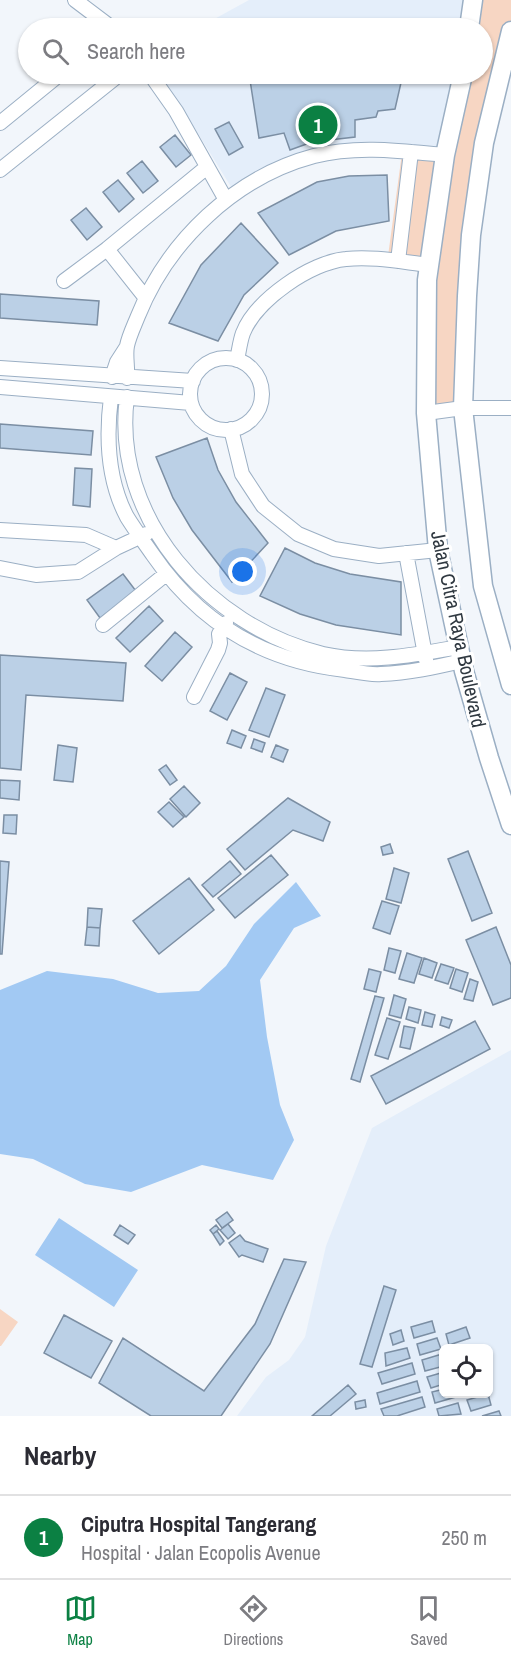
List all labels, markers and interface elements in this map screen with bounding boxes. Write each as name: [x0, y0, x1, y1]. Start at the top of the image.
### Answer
search box: [18, 18, 493, 84]
icon: search: [39, 35, 72, 68]
text: Search here: [87, 36, 185, 66]
pin: 1: [298, 102, 338, 148]
street label: Jalan Citra Raya Boulevard: [425, 528, 493, 730]
your location: [228, 557, 257, 586]
map controls: [439, 1344, 493, 1398]
button: locate: [439, 1344, 493, 1398]
text: Nearby: [24, 1438, 96, 1473]
text: Ciputra Hospital Tangerang: [81, 1509, 316, 1539]
text: 1: [39, 1524, 48, 1551]
text: 250 m: [441, 1524, 487, 1551]
text: Hospital · Jalan Ecopolis Avenue: [81, 1539, 321, 1566]
tab: Map: [64, 1592, 97, 1650]
tab: Directions: [224, 1592, 283, 1650]
tab: Saved: [410, 1592, 448, 1650]

